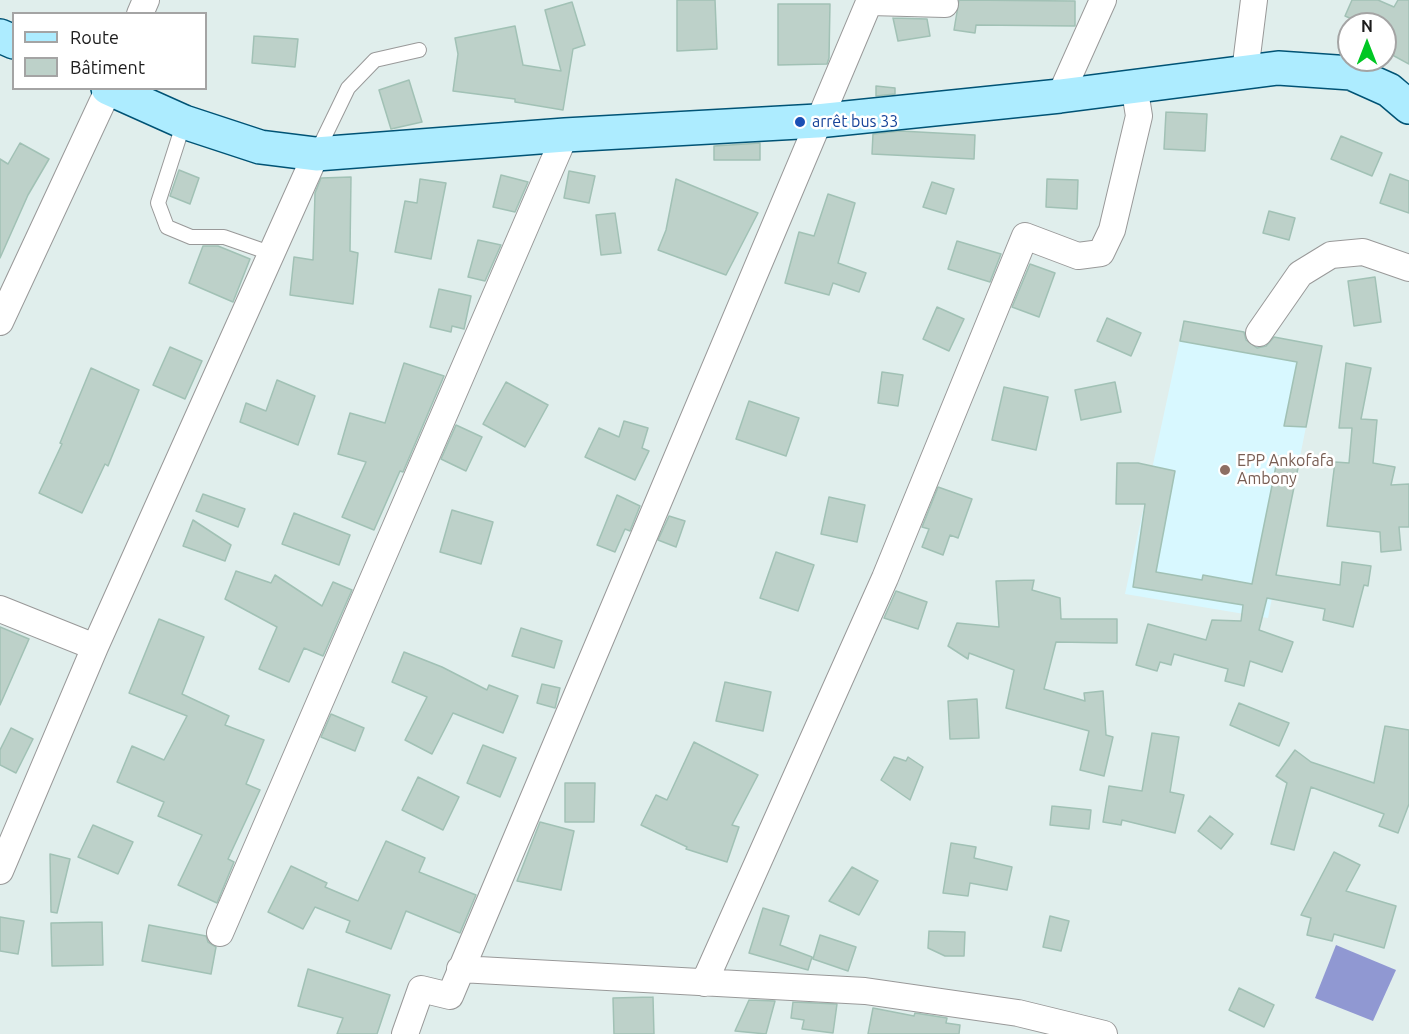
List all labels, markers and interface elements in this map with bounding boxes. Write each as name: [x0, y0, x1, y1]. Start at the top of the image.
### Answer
legend: [12, 12, 207, 90]
north arrow: [1337, 12, 1397, 72]
text: N: [1361, 17, 1373, 35]
text: Route: [70, 27, 119, 47]
text: Bâtiment: [70, 57, 145, 77]
place label: arrêt bus 33: [812, 112, 898, 132]
marker: arrêt bus 33: [793, 115, 807, 129]
place label: EPP Ankofafa Ambony: [1237, 451, 1334, 489]
marker: EPP Ankofafa Ambony: [1218, 463, 1232, 477]

